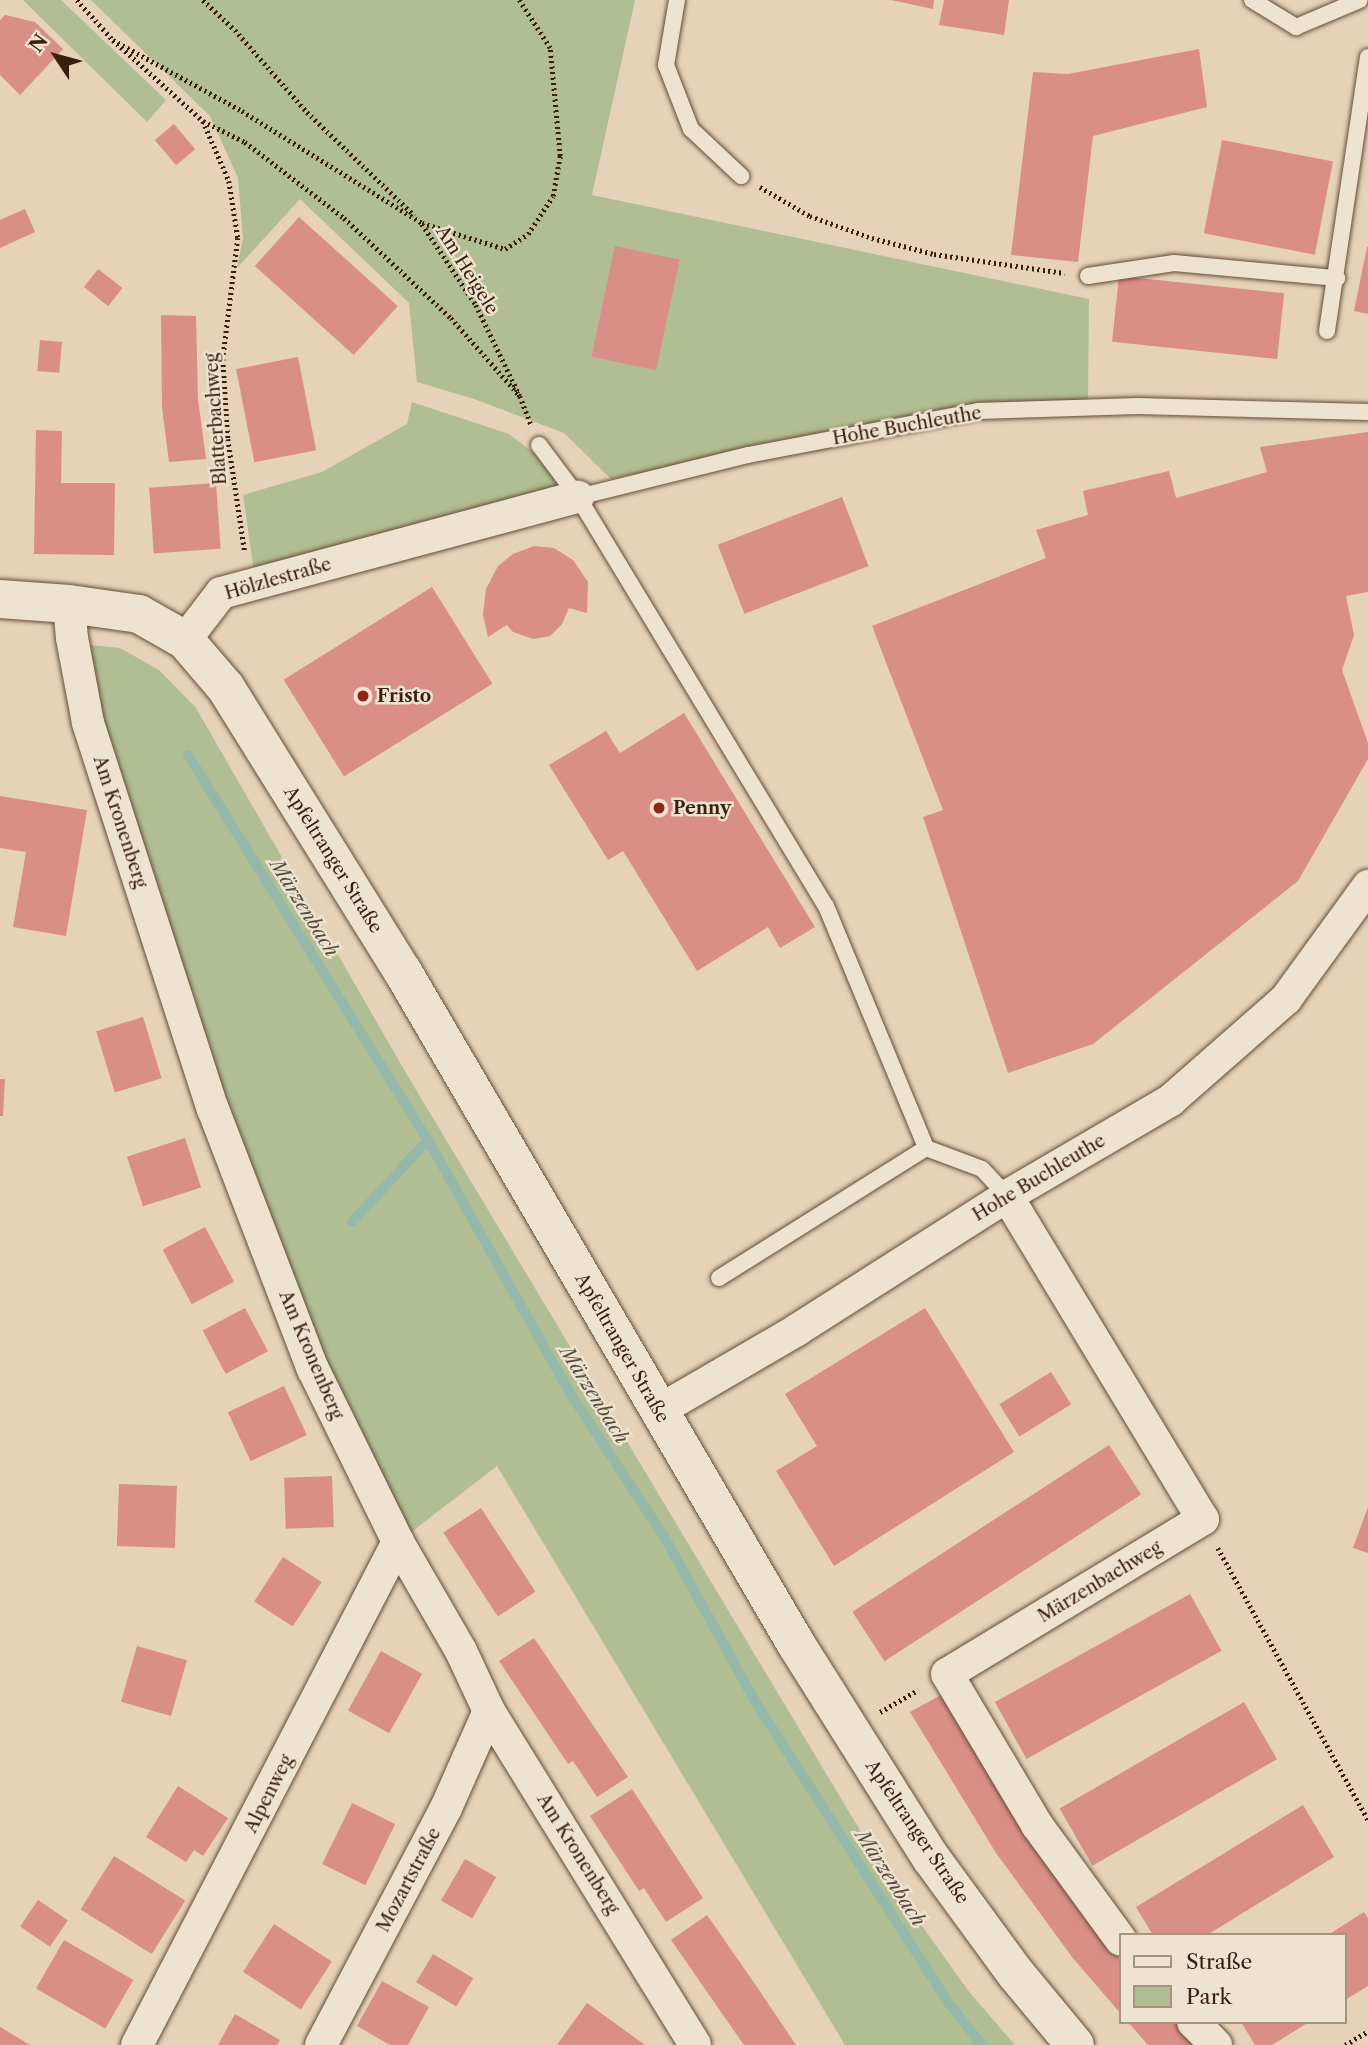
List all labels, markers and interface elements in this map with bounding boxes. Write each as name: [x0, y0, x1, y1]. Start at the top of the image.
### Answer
north arrow: [21, 21, 91, 91]
text: N: [24, 30, 53, 57]
street label: Am Heigele: [431, 222, 503, 318]
street label: Blatterbachweg: [201, 352, 231, 486]
street label: Hohe Buchleuthe: [831, 402, 983, 450]
street label: Hölzlestraße: [222, 553, 334, 605]
place label: Fristo: [377, 685, 431, 707]
marker: Fristo: [355, 688, 371, 704]
street label: Am Kronenberg: [88, 753, 152, 891]
street label: Apfeltranger Straße: [279, 782, 387, 938]
place label: Penny: [673, 797, 731, 819]
marker: Penny: [651, 800, 667, 816]
water label: Märzenbach: [265, 855, 343, 961]
street label: Hohe Buchleuthe: [969, 1130, 1109, 1226]
street label: Apfeltranger Straße: [570, 1269, 674, 1427]
street label: Am Kronenberg: [274, 1287, 348, 1423]
water label: Märzenbach: [555, 1342, 633, 1448]
street label: Märzenbachweg: [1034, 1537, 1166, 1627]
street label: Alpenweg: [240, 1751, 298, 1837]
street label: Apfeltranger Straße: [861, 1756, 973, 1908]
street label: Am Kronenberg: [532, 1790, 624, 1918]
street label: Mozartstraße: [372, 1824, 446, 1936]
water label: Märzenbach: [850, 1825, 930, 1931]
legend: [1120, 1933, 1347, 2024]
text: Straße: [1186, 1949, 1252, 1974]
text: Park: [1186, 1984, 1232, 2009]

